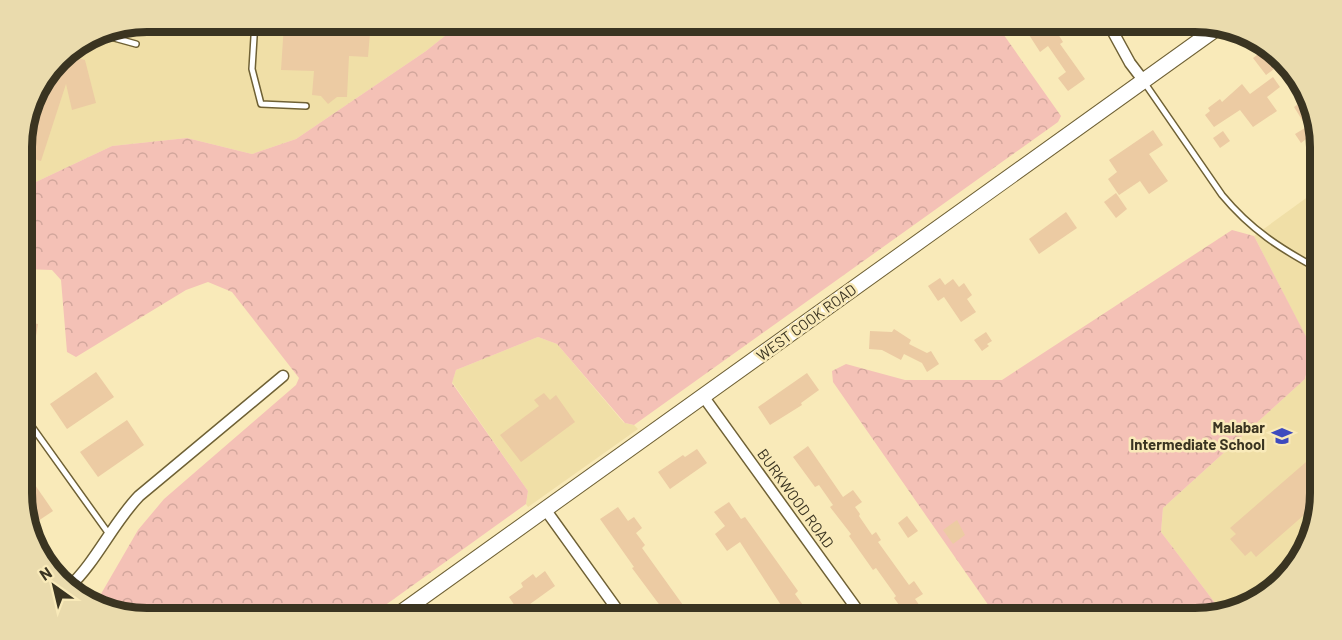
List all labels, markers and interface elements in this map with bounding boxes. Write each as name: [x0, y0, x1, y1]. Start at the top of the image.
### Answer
street label: WEST COOK ROAD: [753, 280, 859, 364]
place label: Malabar Intermediate School: [1130, 418, 1265, 453]
school or university icon: Malabar Intermediate School: [1270, 424, 1294, 448]
street label: BURKWOOD ROAD: [754, 445, 838, 551]
north arrow: [24, 556, 84, 616]
text: N: [36, 562, 55, 584]

